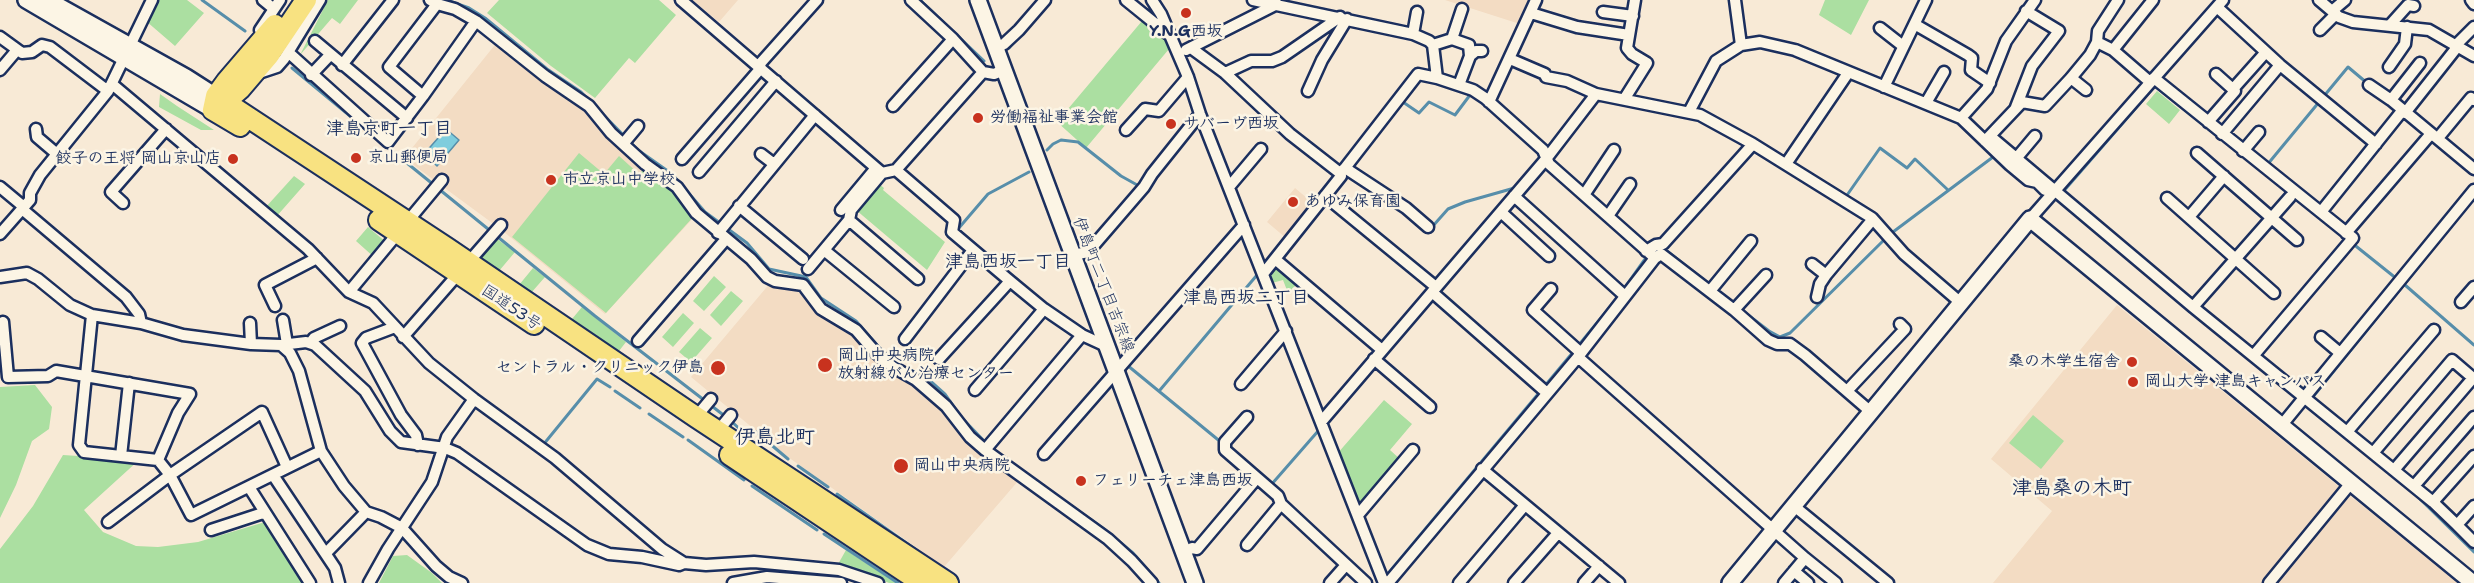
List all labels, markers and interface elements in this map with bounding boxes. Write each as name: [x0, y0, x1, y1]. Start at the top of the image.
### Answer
marker: Y.N.G西坂: [1179, 6, 1193, 20]
place label: Y.N.G西坂: [1149, 22, 1223, 42]
place label: 労働福祉事業会館: [990, 108, 1118, 128]
marker: 労働福祉事業会館: [971, 111, 985, 125]
place label: サバーヴ西坂: [1183, 114, 1279, 134]
marker: サバーヴ西坂: [1164, 117, 1178, 131]
district label: 津島京町一丁目: [326, 118, 452, 140]
place label: 京山郵便局: [368, 148, 448, 168]
place label: 餃子の王将 岡山京山店: [55, 149, 221, 169]
marker: 京山郵便局: [349, 151, 363, 165]
marker: 餃子の王将 岡山京山店: [226, 152, 240, 166]
place label: 市立京山中学校: [563, 170, 675, 190]
marker: 市立京山中学校: [544, 173, 558, 187]
place label: あゆみ保育園: [1305, 192, 1401, 212]
marker: あゆみ保育園: [1286, 195, 1300, 209]
street label: 伊島町二丁目吉宗線: [1068, 214, 1138, 356]
district label: 津島西坂一丁目: [945, 251, 1071, 273]
street label: 国道53号: [477, 281, 545, 335]
district label: 津島西坂二丁目: [1183, 287, 1309, 309]
place label: 岡山中央病院 放射線がん治療センター: [838, 346, 1014, 384]
place label: 桑の木学生宿舎: [2008, 352, 2120, 372]
marker: 桑の木学生宿舎: [2125, 355, 2139, 369]
marker: 岡山中央病院 放射線がん治療センター: [816, 356, 834, 374]
place label: セントラル・クリニック伊島: [496, 358, 704, 378]
marker: セントラル・クリニック伊島: [709, 359, 727, 377]
place label: 岡山大学 津島キャンパス: [2145, 372, 2327, 392]
marker: 岡山大学 津島キャンパス: [2126, 375, 2140, 389]
district label: 伊島北町: [735, 426, 815, 450]
place label: 岡山中央病院: [914, 456, 1010, 476]
marker: 岡山中央病院: [892, 457, 910, 475]
place label: フェリーチェ津島西坂: [1093, 471, 1253, 491]
marker: フェリーチェ津島西坂: [1074, 474, 1088, 488]
district label: 津島桑の木町: [2012, 477, 2132, 501]

